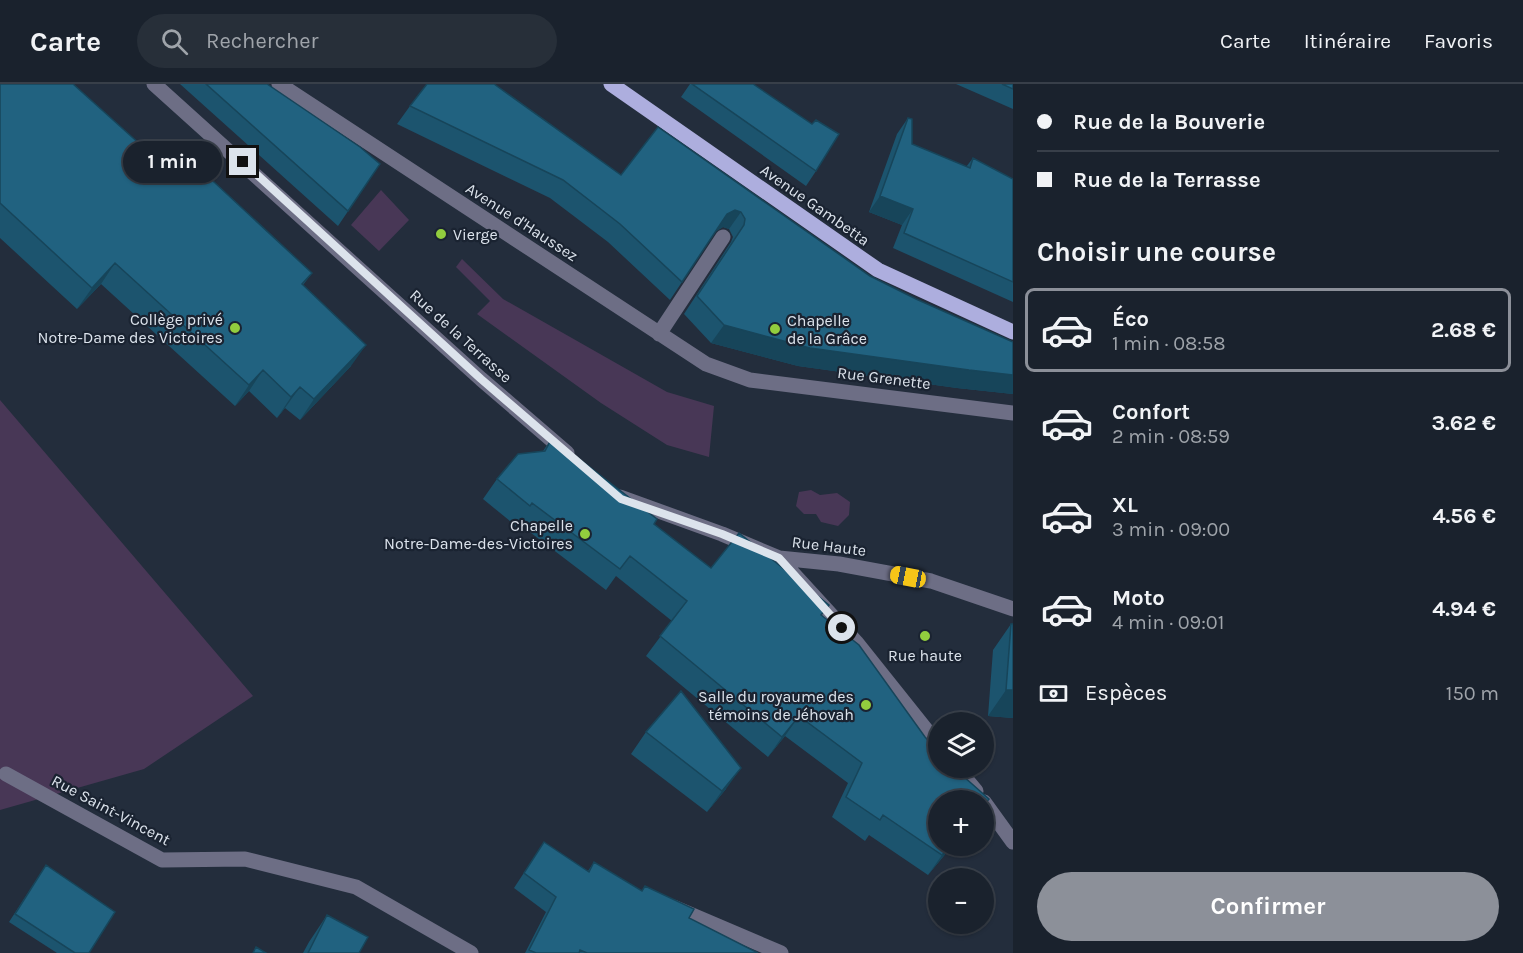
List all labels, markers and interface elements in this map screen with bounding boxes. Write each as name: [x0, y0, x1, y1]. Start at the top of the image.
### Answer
search box: [137, 14, 557, 68]
text: Carte: [30, 25, 101, 58]
icon: search: [158, 25, 191, 58]
text: Rechercher: [206, 28, 319, 54]
text: Carte: [1220, 29, 1271, 53]
text: Itinéraire: [1304, 29, 1391, 53]
text: Favoris: [1424, 29, 1493, 53]
text: Rue de la Bouverie: [1073, 109, 1265, 135]
callout: 1 min: [123, 141, 222, 183]
route end: [229, 148, 256, 175]
text: 1 min: [147, 150, 198, 173]
street label: Avenue Gambetta: [757, 160, 873, 250]
text: Rue de la Terrasse: [1073, 167, 1261, 193]
street label: Avenue d'Haussez: [462, 179, 582, 265]
place label: Vierge: [453, 225, 498, 244]
marker: Vierge: [434, 227, 448, 241]
text: Choisir une course: [1037, 236, 1276, 268]
street label: Rue de la Terrasse: [406, 285, 516, 387]
icon: car: [1040, 303, 1094, 357]
text: Éco: [1112, 306, 1149, 332]
place label: Collège privé Notre-Dame des Victoires: [38, 310, 223, 347]
place label: Chapelle de la Grâce: [787, 311, 867, 348]
text: 2.68 €: [1431, 317, 1496, 343]
marker: Collège privé Notre-Dame des Victoires: [228, 321, 242, 335]
marker: Chapelle de la Grâce: [768, 322, 782, 336]
text: 1 min · 08:58: [1112, 332, 1226, 355]
street label: Rue Grenette: [836, 363, 932, 393]
icon: car: [1040, 396, 1094, 450]
text: Confort: [1112, 399, 1190, 425]
text: 3.62 €: [1431, 410, 1496, 436]
text: 2 min · 08:59: [1112, 425, 1230, 448]
icon: car: [1040, 489, 1094, 543]
text: XL: [1112, 492, 1138, 518]
text: 4.56 €: [1433, 503, 1496, 529]
place label: Chapelle Notre-Dame-des-Victoires: [384, 516, 573, 553]
text: 3 min · 09:00: [1112, 518, 1230, 541]
marker: Chapelle Notre-Dame-des-Victoires: [578, 527, 592, 541]
street label: Rue Haute: [791, 532, 867, 560]
car: [889, 565, 927, 589]
icon: car: [1040, 582, 1094, 636]
text: Moto: [1112, 585, 1165, 611]
text: 4.94 €: [1432, 596, 1496, 622]
text: 4 min · 09:01: [1112, 611, 1224, 634]
route start: [828, 614, 855, 641]
marker: Rue haute: [918, 629, 932, 643]
place label: Rue haute: [888, 646, 962, 665]
icon: cash: [1037, 677, 1070, 710]
text: Espèces: [1085, 680, 1167, 706]
text: 150 m: [1446, 682, 1499, 705]
place label: Salle du royaume des témoins de Jéhovah: [698, 687, 854, 724]
marker: Salle du royaume des témoins de Jéhovah: [859, 698, 873, 712]
map controls: [928, 712, 994, 934]
button: layers: [928, 712, 994, 778]
street label: Rue Saint-Vincent: [48, 771, 174, 849]
button: +: [928, 790, 994, 856]
button: −: [928, 868, 994, 934]
button: Confirmer: [1037, 872, 1499, 941]

